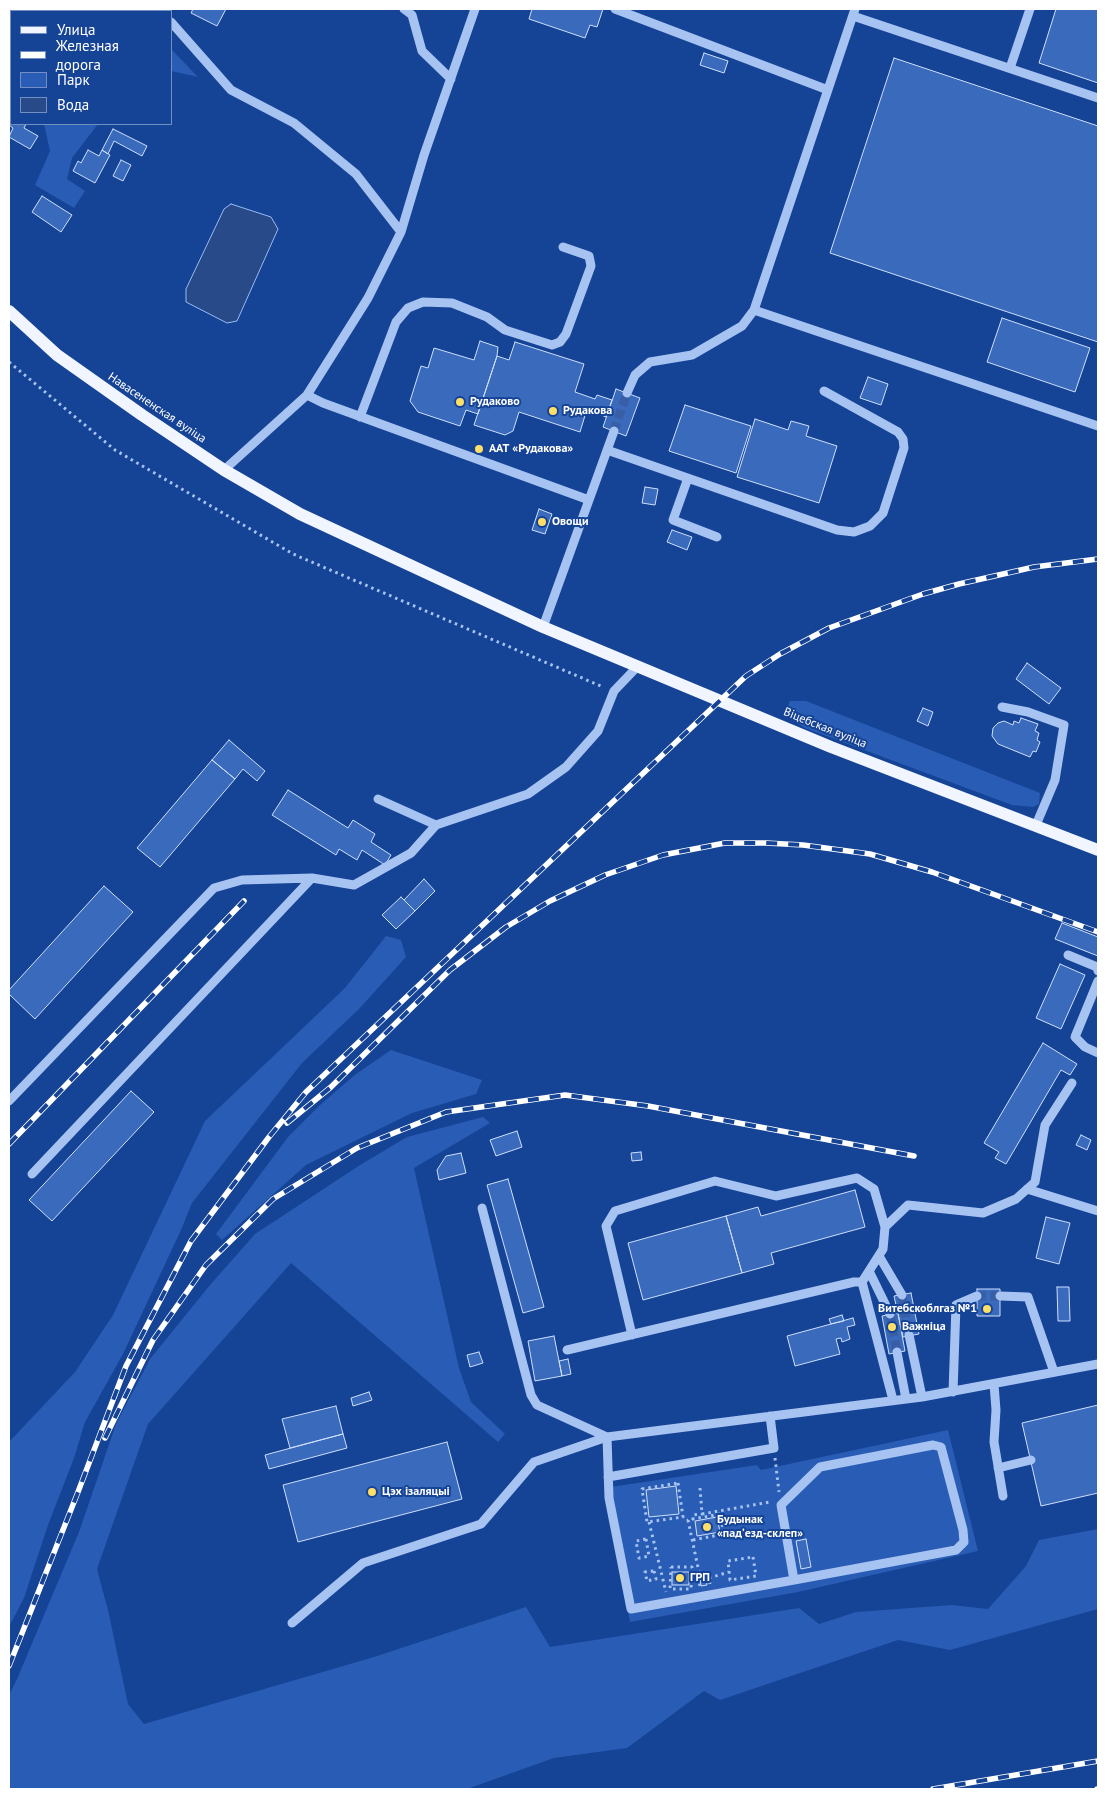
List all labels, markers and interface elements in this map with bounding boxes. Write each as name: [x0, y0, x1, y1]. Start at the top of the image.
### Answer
legend: [10, 10, 172, 125]
text: Улица: [57, 20, 95, 39]
text: Железная дорога: [56, 36, 119, 74]
text: Парк: [57, 70, 90, 89]
text: Вода: [57, 95, 89, 114]
street label: Навасененская вуліца: [105, 370, 209, 446]
place label: Рудаково: [470, 395, 520, 409]
marker: Рудаково: [454, 396, 466, 408]
place label: Рудакова: [563, 404, 612, 418]
marker: Рудакова: [547, 405, 559, 417]
place label: ААТ «Рудакова»: [489, 442, 573, 456]
marker: ААТ «Рудакова»: [473, 443, 485, 455]
place label: Овощи: [552, 515, 588, 529]
marker: Овощи: [536, 516, 548, 528]
street label: Віцебская вуліца: [781, 705, 869, 751]
place label: Витебскоблгаз №1: [878, 1302, 977, 1316]
marker: Витебскоблгаз №1: [981, 1303, 993, 1315]
place label: Важніца: [902, 1320, 946, 1334]
marker: Важніца: [886, 1321, 898, 1333]
place label: Цэх ізаляцыі: [382, 1485, 450, 1499]
marker: Цэх ізаляцыі: [366, 1486, 378, 1498]
place label: Будынак «падʼезд-склеп»: [717, 1513, 803, 1541]
marker: Будынак «падʼезд-склеп»: [701, 1521, 713, 1533]
place label: ГРП: [690, 1571, 710, 1585]
marker: ГРП: [674, 1572, 686, 1584]

